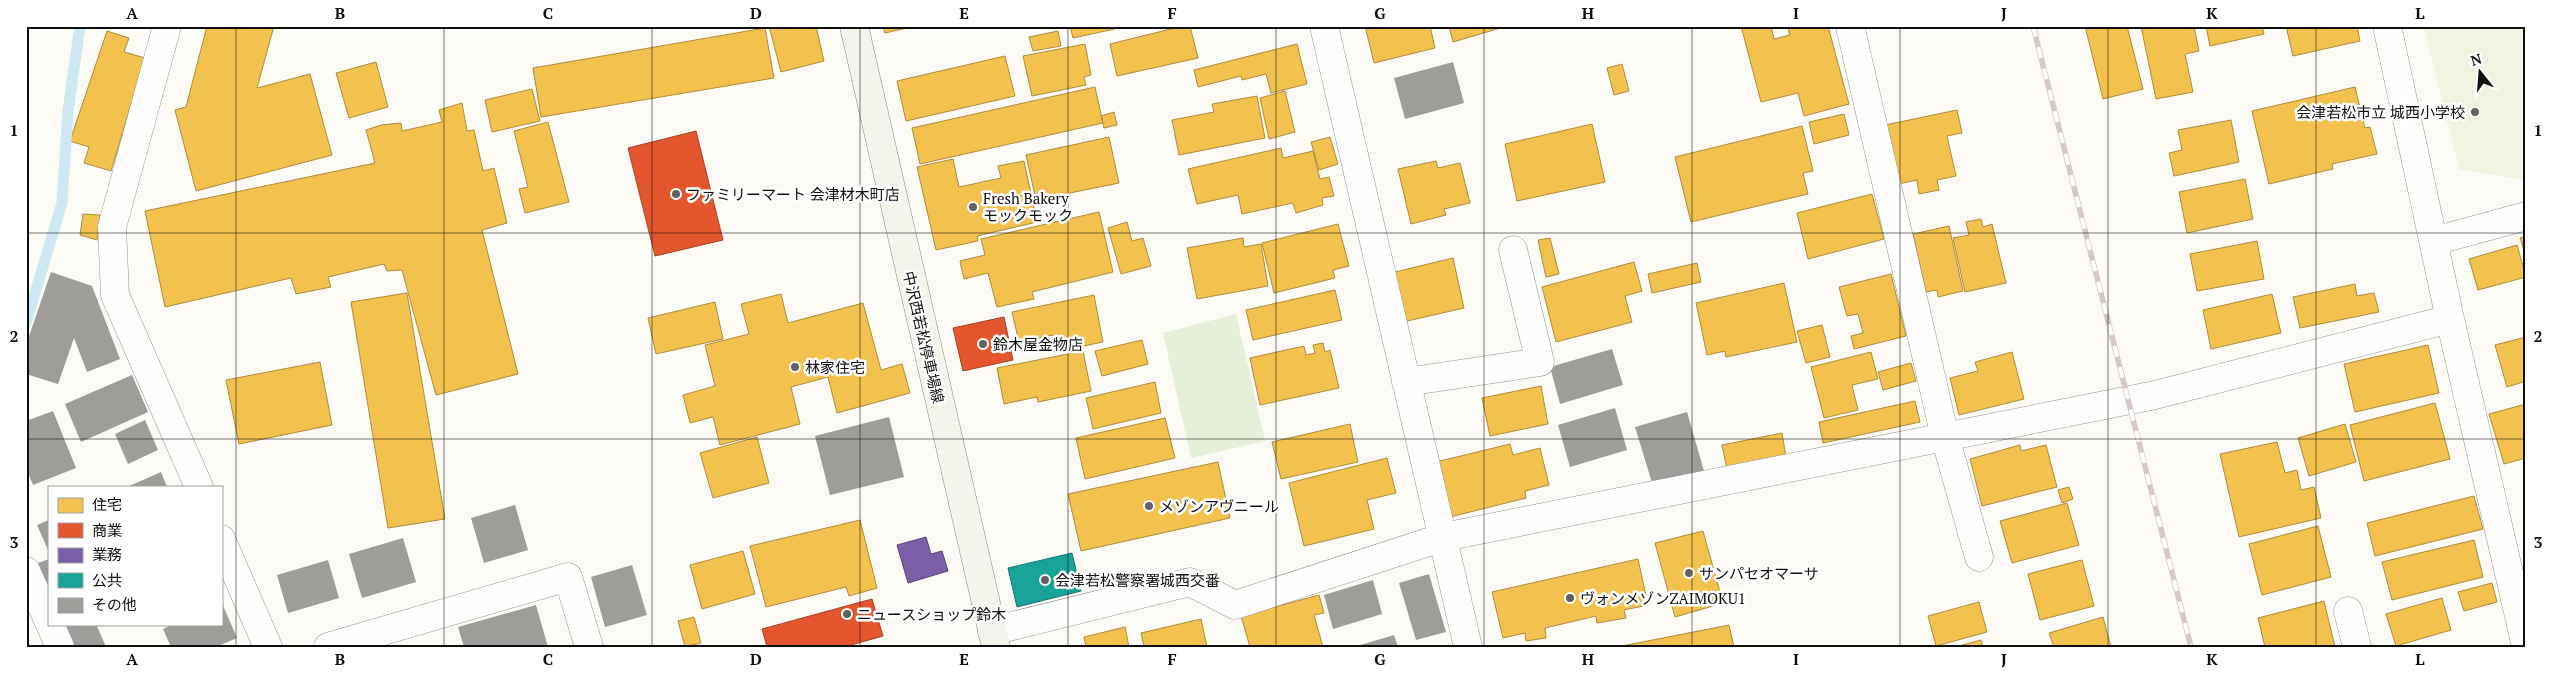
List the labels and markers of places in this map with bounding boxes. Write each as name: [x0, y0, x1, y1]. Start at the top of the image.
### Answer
place label: 会津若松市立 城西小学校: [2296, 102, 2465, 122]
marker: 会津若松市立 城西小学校: [2469, 106, 2481, 118]
place label: ファミリーマート 会津材木町店: [686, 184, 900, 204]
marker: ファミリーマート 会津材木町店: [670, 188, 682, 200]
place label: Fresh Bakery モックモック: [983, 188, 1073, 225]
marker: Fresh Bakery モックモック: [967, 201, 979, 213]
place label: 鈴木屋金物店: [993, 334, 1083, 354]
marker: 鈴木屋金物店: [977, 338, 989, 350]
place label: 林家住宅: [805, 357, 865, 377]
marker: 林家住宅: [789, 361, 801, 373]
place label: メゾンアヴニール: [1159, 496, 1279, 516]
marker: メゾンアヴニール: [1143, 500, 1155, 512]
place label: サンパセオマーサ: [1699, 563, 1819, 583]
marker: サンパセオマーサ: [1683, 567, 1695, 579]
place label: 会津若松警察署城西交番: [1055, 570, 1220, 590]
marker: 会津若松警察署城西交番: [1039, 574, 1051, 586]
place label: ヴォンメゾンZAIMOKU1: [1580, 588, 1746, 608]
marker: ヴォンメゾンZAIMOKU1: [1564, 592, 1576, 604]
place label: ニュースショップ鈴木: [857, 604, 1006, 624]
marker: ニュースショップ鈴木: [841, 608, 853, 620]

